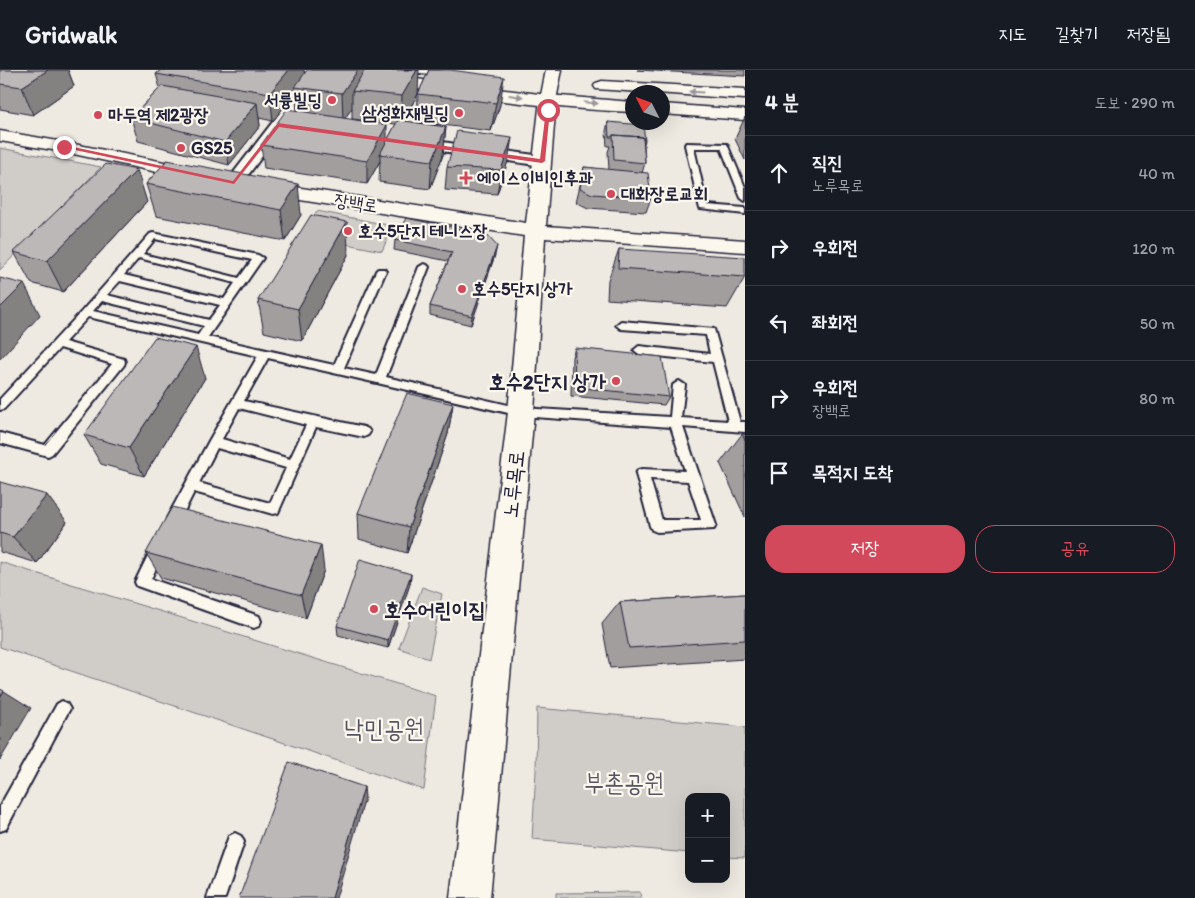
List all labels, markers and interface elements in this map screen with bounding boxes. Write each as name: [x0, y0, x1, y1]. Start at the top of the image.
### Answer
text: Gridwalk: [25, 20, 117, 49]
text: 지도: [998, 23, 1027, 45]
text: 길찾기: [1055, 23, 1099, 45]
text: 저장됨: [1127, 23, 1170, 45]
north arrow: [625, 85, 670, 130]
one-way arrow: [688, 87, 704, 95]
place label: 서륭빌딩: [264, 89, 322, 111]
text: 4 분: [765, 89, 799, 114]
one-way arrow: [508, 92, 524, 100]
text: 도보 · 290 m: [1095, 93, 1175, 112]
marker: 서륭빌딩: [326, 94, 338, 106]
route start: [537, 99, 560, 122]
one-way arrow: [583, 99, 599, 107]
place label: 삼성화재빌딩: [362, 102, 449, 124]
place label: 마두역 제2광장: [108, 104, 209, 126]
marker: 삼성화재빌딩: [453, 107, 465, 119]
marker: 마두역 제2광장: [92, 109, 104, 121]
route end: [53, 136, 76, 159]
place label: GS25: [191, 137, 233, 159]
marker: GS25: [175, 142, 187, 154]
text: 직진: [812, 151, 843, 174]
icon: ahead: [765, 159, 793, 187]
text: 40 m: [1138, 164, 1175, 183]
place label: 에이스이비인후과: [477, 167, 593, 189]
marker: 에이스이비인후과: [459, 171, 473, 185]
text: 노루목로: [812, 176, 864, 195]
place label: 대화장로교회: [621, 183, 708, 205]
marker: 대화장로교회: [605, 188, 617, 200]
street label: 장백로: [333, 189, 379, 217]
place label: 호수5단지 테니스장: [358, 220, 488, 242]
marker: 호수5단지 테니스장: [342, 225, 354, 237]
icon: right: [765, 234, 793, 262]
text: 우회전: [812, 236, 858, 259]
text: 120 m: [1132, 239, 1175, 258]
place label: 호수5단지 상가: [472, 278, 573, 300]
marker: 호수5단지 상가: [456, 283, 468, 295]
icon: left: [765, 309, 793, 337]
text: 좌회전: [812, 311, 858, 334]
text: 50 m: [1140, 314, 1175, 333]
place label: 호수2단지 상가: [489, 369, 606, 394]
marker: 호수2단지 상가: [610, 375, 622, 387]
text: 우회전: [812, 376, 858, 399]
icon: right: [765, 384, 793, 412]
text: 80 m: [1139, 389, 1175, 408]
text: 장백로: [812, 401, 851, 420]
street label: 노루목로: [497, 449, 529, 519]
icon: arrive: [765, 459, 793, 487]
text: 목적지 도착: [812, 461, 893, 484]
button: 저장: [765, 525, 965, 573]
button: 공유: [975, 525, 1175, 573]
place label: 호수어린이집: [384, 597, 485, 622]
marker: 호수어린이집: [368, 603, 380, 615]
park label: 낙민공원: [344, 713, 424, 743]
park label: 부촌공원: [584, 767, 664, 797]
map controls: [685, 793, 730, 883]
button: +: [685, 793, 730, 838]
button: −: [685, 838, 730, 883]

